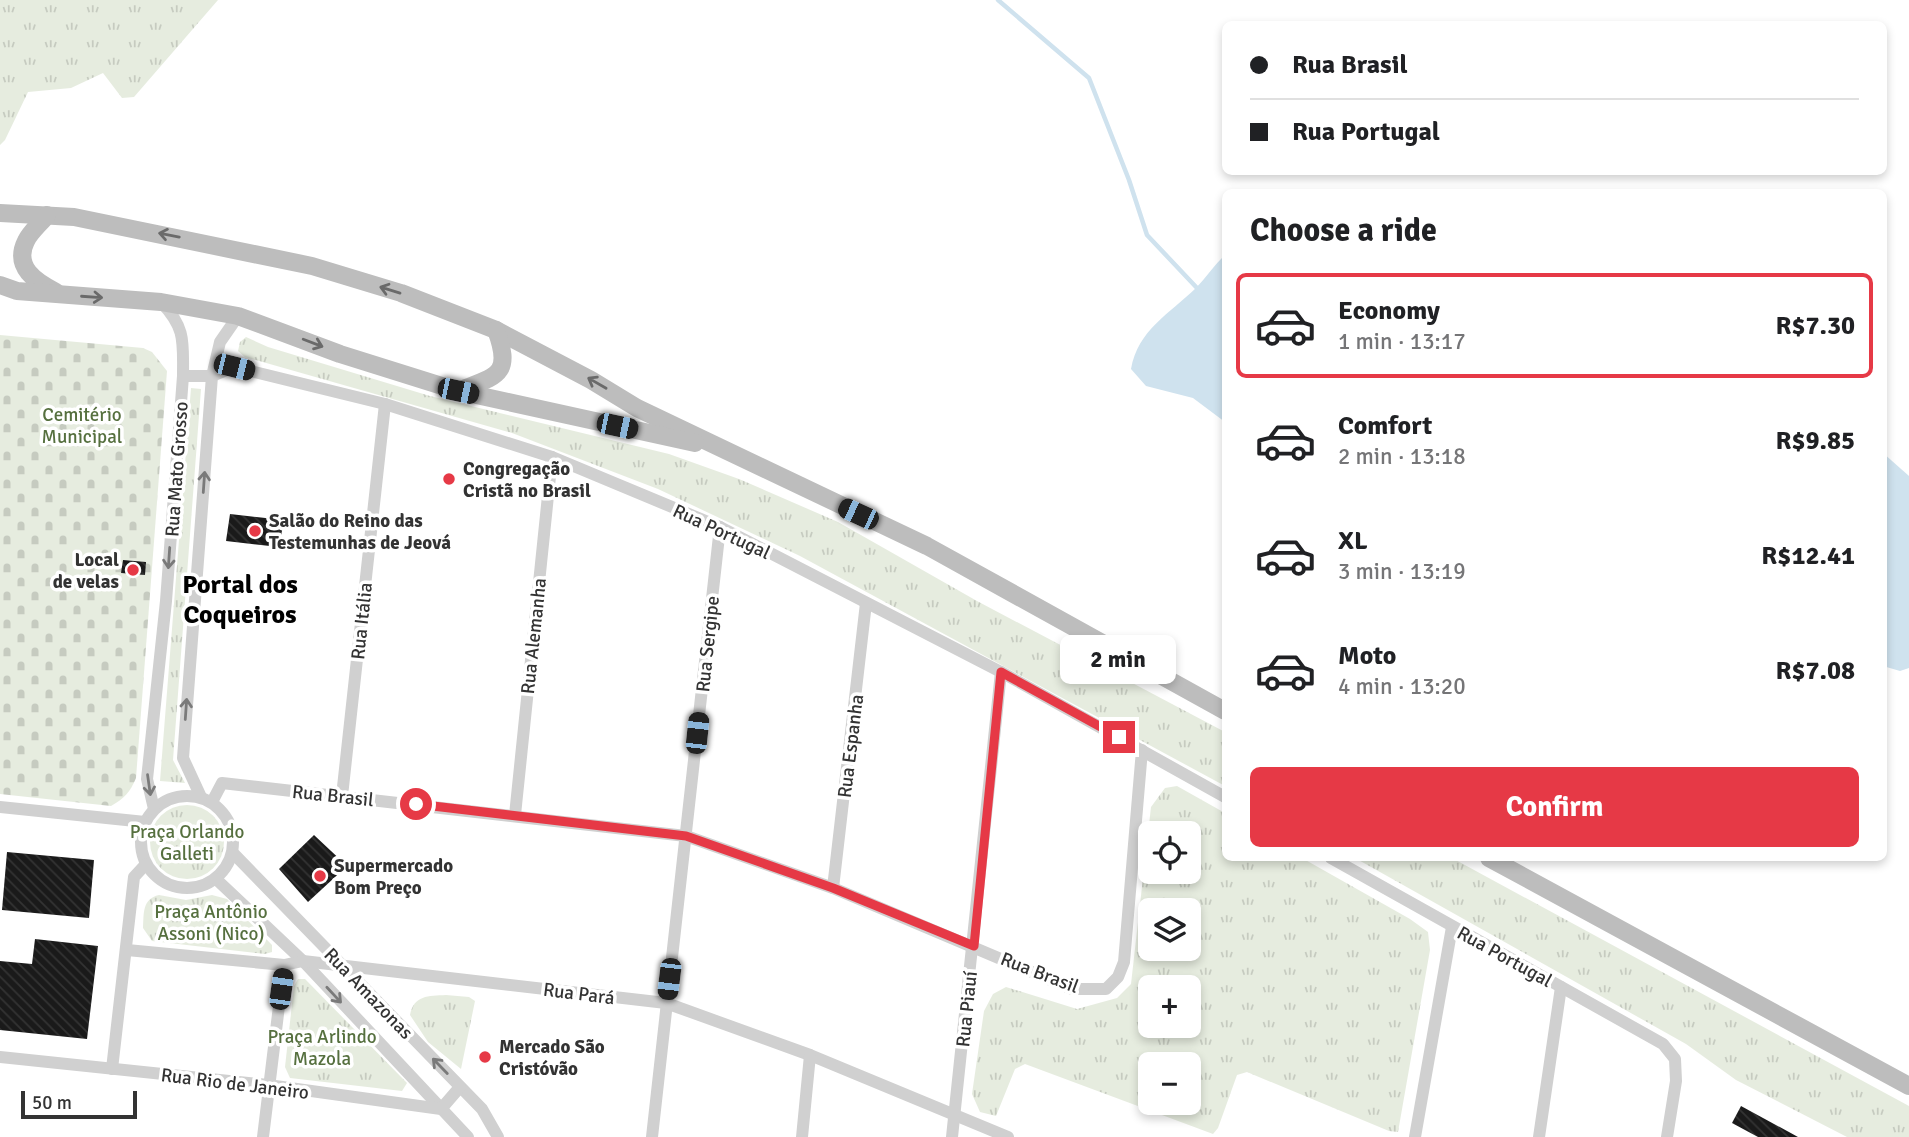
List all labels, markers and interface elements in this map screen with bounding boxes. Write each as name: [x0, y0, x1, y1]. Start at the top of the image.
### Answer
text: Rua Brasil: [1292, 49, 1408, 81]
text: Rua Portugal: [1292, 116, 1440, 148]
text: Choose a ride: [1250, 211, 1437, 250]
one-way arrow: [158, 228, 181, 242]
one-way arrow: [379, 283, 401, 295]
one-way arrow: [80, 290, 103, 303]
icon: car: [1254, 294, 1317, 357]
text: Economy: [1338, 295, 1440, 327]
text: R$7.30: [1775, 310, 1855, 342]
text: 1 min · 13:17: [1338, 327, 1466, 356]
one-way arrow: [301, 338, 323, 351]
car: [212, 352, 257, 382]
car: [436, 376, 481, 406]
one-way arrow: [587, 376, 607, 390]
street label: Rua Mato Grosso: [160, 400, 194, 538]
park label: Cemitério Municipal: [42, 403, 122, 449]
icon: car: [1254, 409, 1317, 472]
text: Comfort: [1338, 410, 1432, 442]
car: [595, 411, 640, 441]
text: R$9.85: [1775, 425, 1855, 457]
text: 2 min · 13:18: [1338, 442, 1466, 471]
place label: Congregação Cristã no Brasil: [463, 457, 591, 503]
one-way arrow: [198, 471, 211, 494]
marker: Congregação Cristã no Brasil: [441, 471, 457, 487]
car: [835, 496, 882, 532]
street label: Rua Portugal: [669, 499, 774, 565]
place label: Salão do Reino das Testemunhas de Jeová: [269, 509, 451, 555]
marker: Salão do Reino das Testemunhas de Jeová: [247, 523, 263, 539]
icon: car: [1254, 524, 1317, 587]
text: XL: [1338, 525, 1368, 557]
text: R$12.41: [1761, 540, 1855, 572]
one-way arrow: [162, 547, 175, 569]
place label: Local de velas: [53, 548, 119, 594]
text: 3 min · 13:19: [1338, 557, 1466, 586]
marker: Local de velas: [125, 562, 141, 578]
district label: Portal dos Coqueiros: [182, 569, 298, 631]
street label: Rua Alemanha: [516, 577, 552, 695]
street label: Rua Itália: [346, 581, 378, 661]
street label: Rua Sergipe: [691, 595, 725, 693]
callout: 2 min: [1061, 636, 1177, 684]
icon: car: [1254, 639, 1317, 702]
text: Moto: [1338, 640, 1396, 672]
text: 2 min: [1090, 645, 1146, 674]
text: R$7.08: [1775, 655, 1855, 687]
text: 4 min · 13:20: [1338, 672, 1466, 701]
street label: Rua Espanha: [833, 693, 869, 799]
one-way arrow: [180, 698, 193, 721]
car: [685, 711, 710, 755]
route end: [1103, 721, 1135, 753]
button: Confirm: [1250, 767, 1859, 847]
one-way arrow: [143, 773, 156, 796]
street label: Rua Brasil: [291, 780, 375, 812]
route start: [400, 788, 432, 820]
park label: Praça Orlando Galleti: [130, 820, 244, 866]
map controls: [1138, 821, 1201, 1115]
button: locate: [1138, 821, 1201, 884]
place label: Supermercado Bom Preço: [334, 854, 453, 900]
marker: Supermercado Bom Preço: [312, 868, 328, 884]
button: layers: [1138, 898, 1201, 961]
park label: Praça Antônio Assoni (Nico): [154, 900, 268, 946]
street label: Rua Portugal: [1453, 921, 1556, 993]
street label: Rua Amazonas: [319, 943, 418, 1044]
street label: Rua Brasil: [997, 947, 1082, 999]
car: [657, 957, 682, 1001]
car: [268, 967, 295, 1011]
street label: Rua Piauí: [951, 969, 983, 1048]
button: +: [1138, 975, 1201, 1038]
street label: Rua Pará: [542, 978, 616, 1010]
one-way arrow: [326, 986, 343, 1003]
park label: Praça Arlindo Mazola: [267, 1025, 377, 1071]
place label: Mercado São Cristóvão: [499, 1035, 605, 1081]
marker: Mercado São Cristóvão: [477, 1049, 493, 1065]
button: −: [1138, 1052, 1201, 1115]
one-way arrow: [431, 1058, 448, 1075]
street label: Rua Rio de Janeiro: [160, 1063, 310, 1105]
scale bar: [21, 1088, 136, 1120]
text: 50 m: [32, 1091, 72, 1115]

